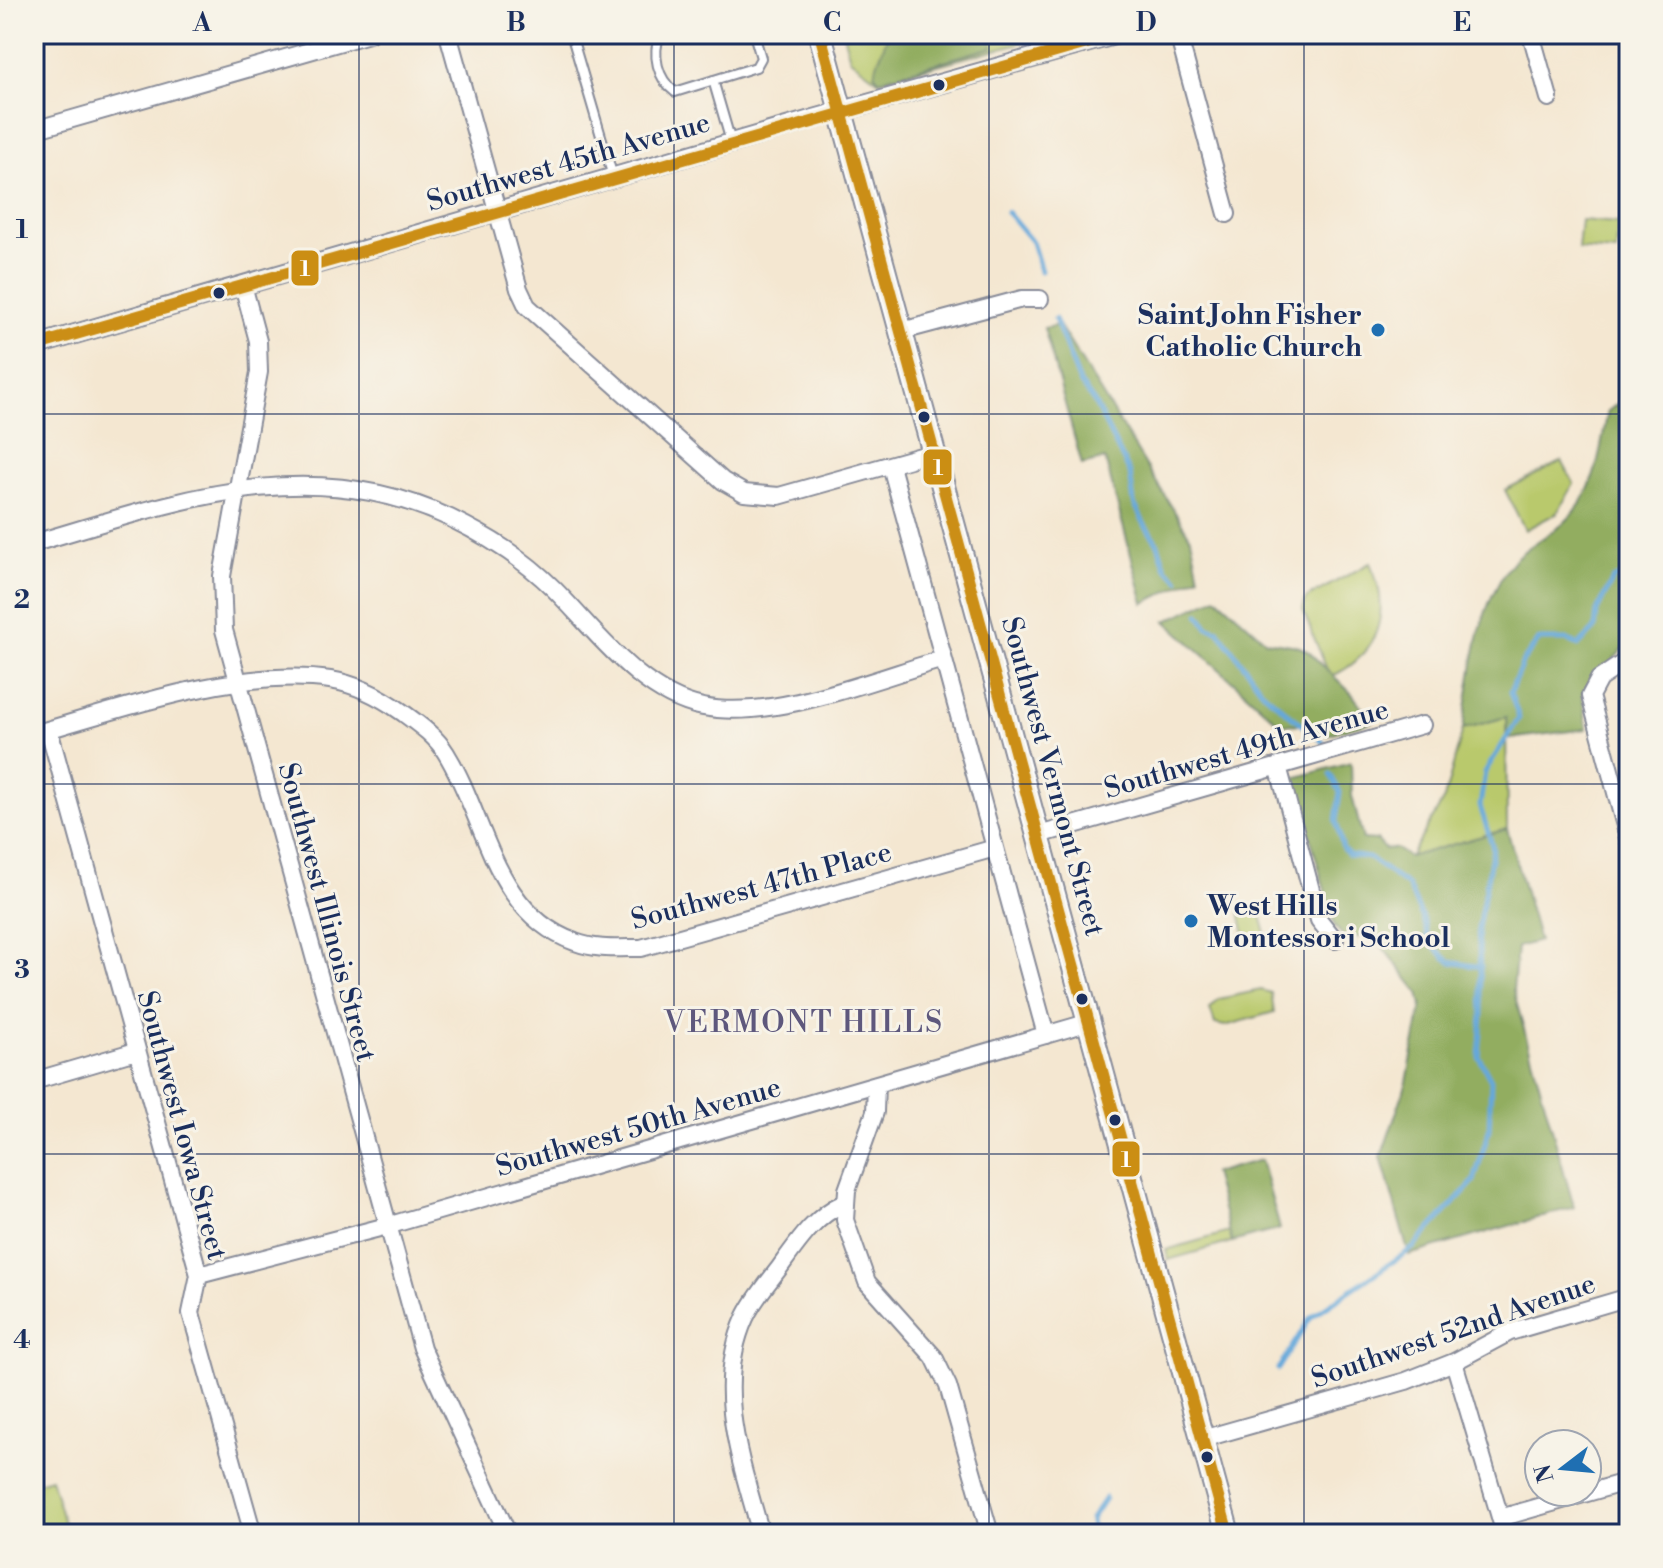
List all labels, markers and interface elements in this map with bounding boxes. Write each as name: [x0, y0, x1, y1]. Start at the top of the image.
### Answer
text: A: [192, 7, 212, 39]
text: B: [506, 7, 526, 39]
text: C: [823, 7, 841, 39]
text: D: [1136, 7, 1156, 39]
text: E: [1453, 7, 1471, 39]
unlabelled marker: [931, 77, 947, 93]
street label: Southwest 45th Avenue: [423, 105, 714, 220]
text: 1: [16, 214, 29, 246]
line badge: 1: [290, 249, 320, 287]
text: 1: [300, 256, 311, 283]
unlabelled marker: [211, 285, 227, 301]
place label: Saint John Fisher Catholic Church: [1138, 298, 1362, 365]
marker: Saint John Fisher Catholic Church: [1369, 321, 1387, 339]
unlabelled marker: [916, 409, 932, 425]
line badge: 1: [922, 448, 953, 486]
text: 1: [933, 455, 944, 482]
text: 2: [14, 584, 30, 616]
street label: Southwest Vermont Street: [993, 613, 1112, 940]
street label: Southwest 49th Avenue: [1100, 692, 1393, 807]
street label: Southwest Illinois Street: [270, 759, 383, 1066]
street label: Southwest 47th Place: [627, 835, 895, 938]
place label: West Hills Montessori School: [1206, 889, 1450, 956]
marker: West Hills Montessori School: [1182, 912, 1200, 930]
text: 3: [14, 954, 30, 986]
street label: Southwest Iowa Street: [129, 987, 234, 1264]
unlabelled marker: [1074, 991, 1090, 1007]
district label: VERMONT HILLS: [663, 1004, 944, 1042]
street label: Southwest 50th Avenue: [492, 1070, 785, 1185]
unlabelled marker: [1107, 1112, 1123, 1128]
line badge: 1: [1111, 1140, 1141, 1178]
text: 1: [1121, 1147, 1132, 1174]
street label: Southwest 52nd Avenue: [1307, 1266, 1600, 1396]
text: 4: [13, 1324, 31, 1356]
north arrow: [1523, 1428, 1603, 1508]
unlabelled marker: [1199, 1449, 1215, 1465]
text: N: [1530, 1460, 1561, 1485]

